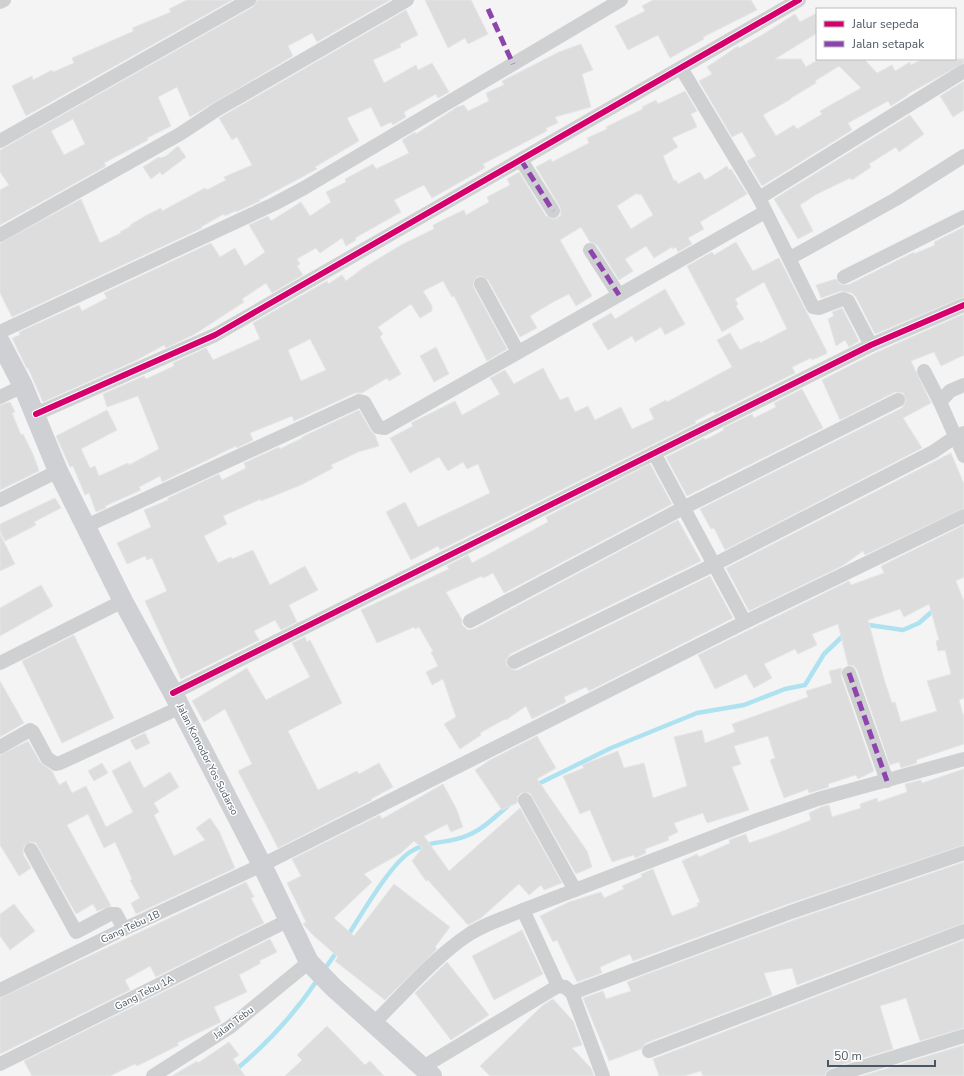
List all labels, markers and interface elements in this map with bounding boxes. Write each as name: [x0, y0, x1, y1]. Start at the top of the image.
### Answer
legend: [816, 8, 956, 60]
text: Jalur sepeda: [851, 16, 919, 32]
text: Jalan setapak: [851, 36, 925, 52]
street label: Jalan Komodor Yos Sudarso: [172, 700, 242, 818]
street label: Gang Tebu 1B: [98, 907, 163, 947]
street label: Gang Tebu 1A: [113, 972, 177, 1014]
street label: Jalan Tebu: [210, 1003, 257, 1043]
scale bar: [828, 1042, 935, 1068]
text: 50 m: [834, 1048, 862, 1064]

